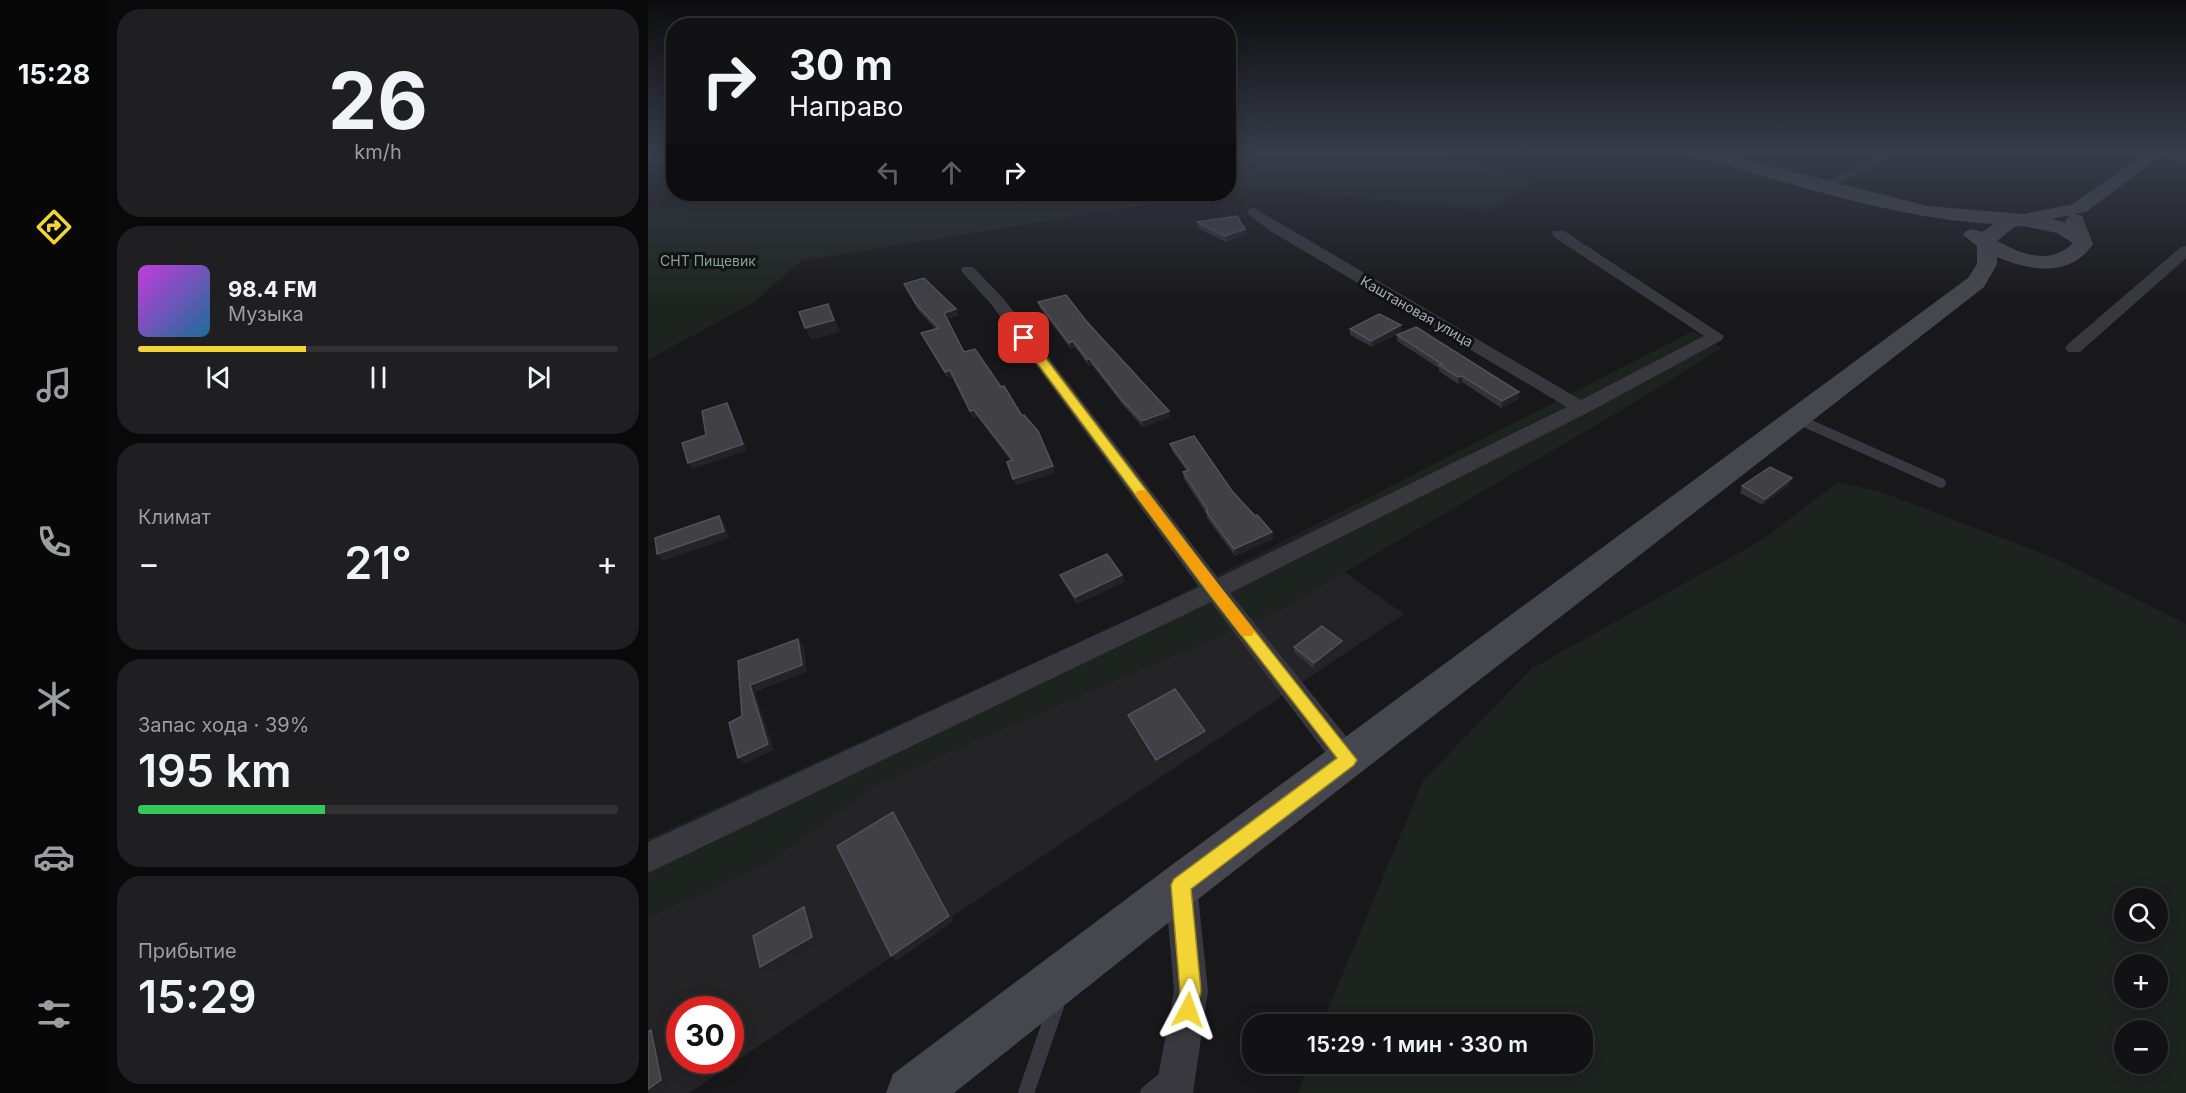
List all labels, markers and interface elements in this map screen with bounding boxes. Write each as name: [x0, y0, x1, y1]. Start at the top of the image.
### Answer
text: 30 m: [789, 39, 893, 90]
icon: right: [690, 42, 768, 120]
text: 26: [328, 53, 428, 148]
text: 15:28: [18, 58, 90, 91]
text: Направо: [789, 90, 904, 123]
text: km/h: [354, 140, 402, 164]
icon: left: [872, 156, 905, 189]
icon: ahead: [935, 156, 968, 189]
icon: right: [998, 156, 1031, 189]
icon: directions: [33, 206, 75, 248]
park label: СНТ Пищевик: [660, 252, 756, 269]
street label: Каштановая улица: [1358, 272, 1476, 350]
text: 98.4 FM: [228, 276, 317, 302]
text: Музыка: [228, 302, 304, 326]
pin: [998, 312, 1049, 363]
icon: arrive: [1007, 321, 1040, 354]
icon: previous: [202, 361, 235, 394]
icon: pause: [362, 361, 395, 394]
icon: next: [522, 361, 555, 394]
icon: music: [33, 364, 75, 406]
text: Климат: [138, 505, 211, 529]
icon: phone: [33, 521, 75, 563]
text: 21°: [344, 535, 412, 590]
text: −: [138, 543, 160, 583]
text: +: [596, 543, 618, 583]
icon: climate: [33, 678, 75, 720]
text: Запас хода · 39%: [138, 713, 309, 737]
text: 195 km: [138, 743, 292, 798]
icon: car: [33, 836, 75, 878]
map controls: [2114, 888, 2168, 1074]
button: search: [2114, 888, 2168, 942]
text: Прибытие: [138, 939, 237, 963]
button: +: [2114, 954, 2168, 1008]
text: 15:29: [138, 969, 257, 1024]
position arrow: [1156, 978, 1220, 1042]
icon: filters: [33, 993, 75, 1035]
speed limit sign: 30: [666, 996, 744, 1074]
button: −: [2114, 1020, 2168, 1074]
text: 15:29 · 1 мин · 330 m: [1307, 1031, 1528, 1057]

